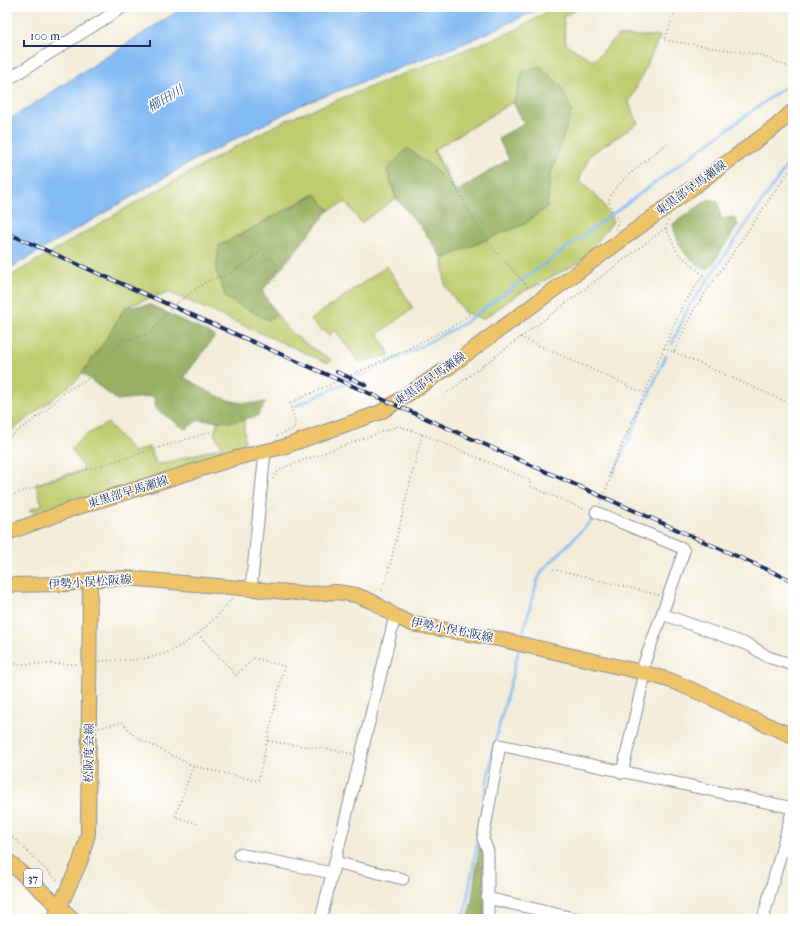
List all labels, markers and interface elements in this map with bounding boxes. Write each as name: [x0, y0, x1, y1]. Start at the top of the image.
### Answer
scale bar: [24, 22, 150, 48]
text: 100 m: [30, 29, 60, 43]
water label: 櫛田川: [145, 81, 188, 115]
street label: 東黒部早馬瀬線: [653, 158, 729, 218]
street label: 東黒部早馬瀬線: [392, 349, 468, 409]
street label: 東黒部早馬瀬線: [86, 473, 170, 511]
street label: 伊勢小俣松阪線: [48, 572, 132, 592]
street label: 伊勢小俣松阪線: [409, 615, 495, 645]
street label: 松阪度会線: [81, 723, 97, 783]
road number: 37: [24, 869, 42, 887]

